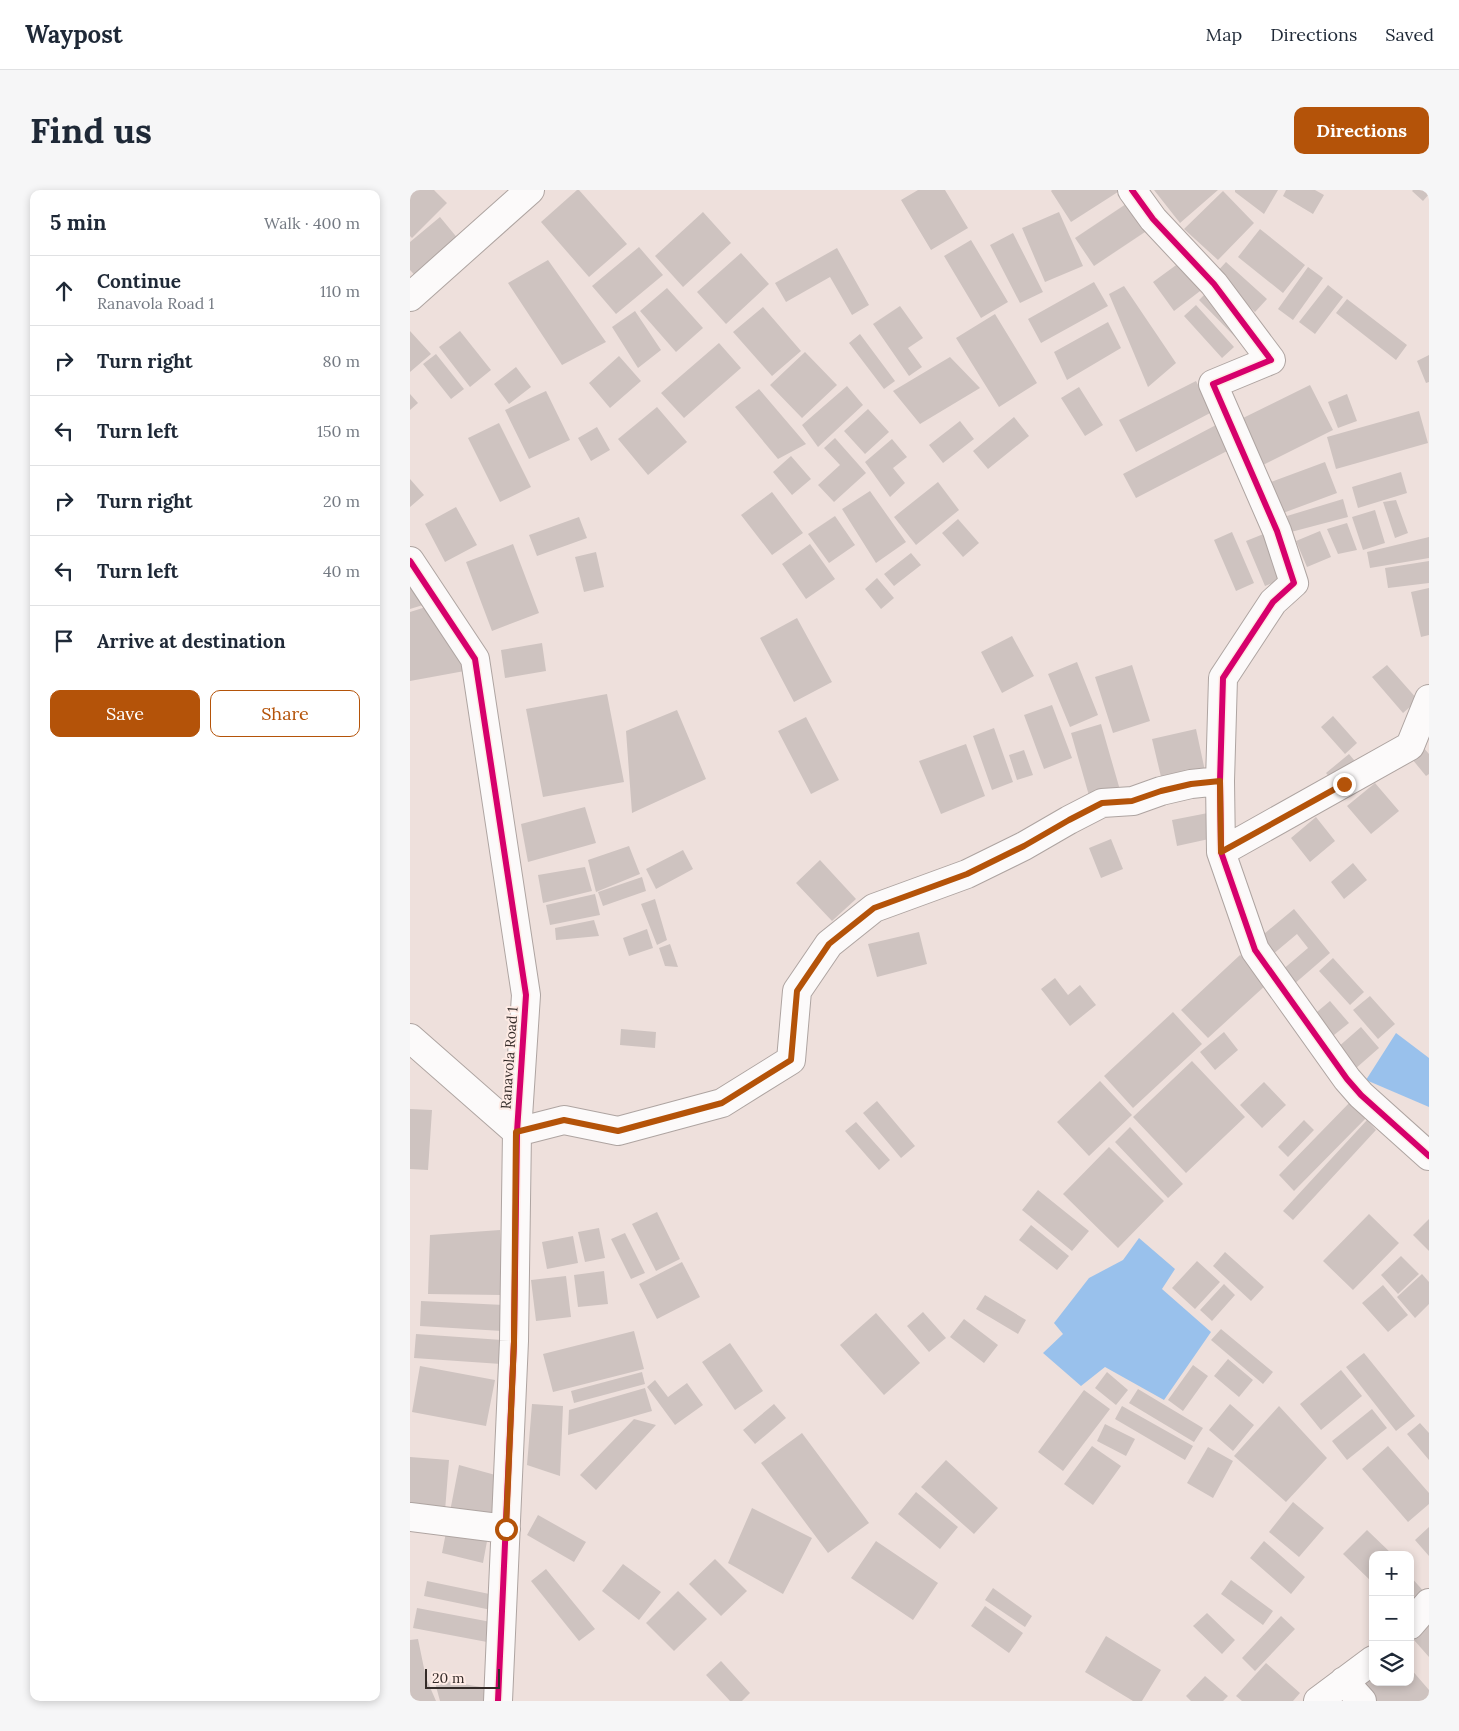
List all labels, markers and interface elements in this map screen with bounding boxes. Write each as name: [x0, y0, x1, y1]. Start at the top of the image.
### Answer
text: Waypost: [25, 19, 123, 50]
text: Map: [1206, 23, 1242, 46]
text: Directions: [1270, 23, 1357, 46]
text: Saved: [1385, 23, 1434, 46]
button: Directions: [1294, 107, 1429, 154]
text: Find us: [30, 108, 152, 153]
text: 5 min: [50, 209, 106, 236]
text: Walk · 400 m: [264, 213, 360, 233]
text: Continue: [97, 269, 181, 293]
icon: ahead: [50, 277, 78, 305]
text: 110 m: [320, 281, 360, 301]
text: Ranavola Road 1: [97, 293, 214, 313]
icon: right: [50, 347, 78, 375]
text: Turn right: [97, 349, 193, 373]
text: 80 m: [323, 351, 360, 371]
icon: left: [50, 417, 78, 445]
text: Turn left: [97, 419, 178, 443]
text: 150 m: [317, 421, 360, 441]
icon: right: [50, 487, 78, 515]
text: Turn right: [97, 489, 193, 513]
text: 20 m: [323, 491, 360, 511]
icon: left: [50, 557, 78, 585]
text: Turn left: [97, 559, 178, 583]
text: 40 m: [323, 561, 360, 581]
icon: arrive: [50, 627, 78, 655]
text: Arrive at destination: [97, 629, 286, 653]
button: Save: [50, 690, 200, 737]
button: Share: [210, 690, 360, 737]
route end: [1333, 773, 1356, 796]
street label: Ranavola Road 1: [496, 1006, 522, 1110]
route start: [495, 1518, 518, 1541]
map controls: [1369, 1551, 1414, 1686]
button: +: [1369, 1551, 1414, 1596]
button: −: [1369, 1596, 1414, 1641]
button: layers: [1369, 1641, 1414, 1686]
scale bar: [425, 1666, 500, 1689]
text: 20 m: [432, 1669, 464, 1687]

